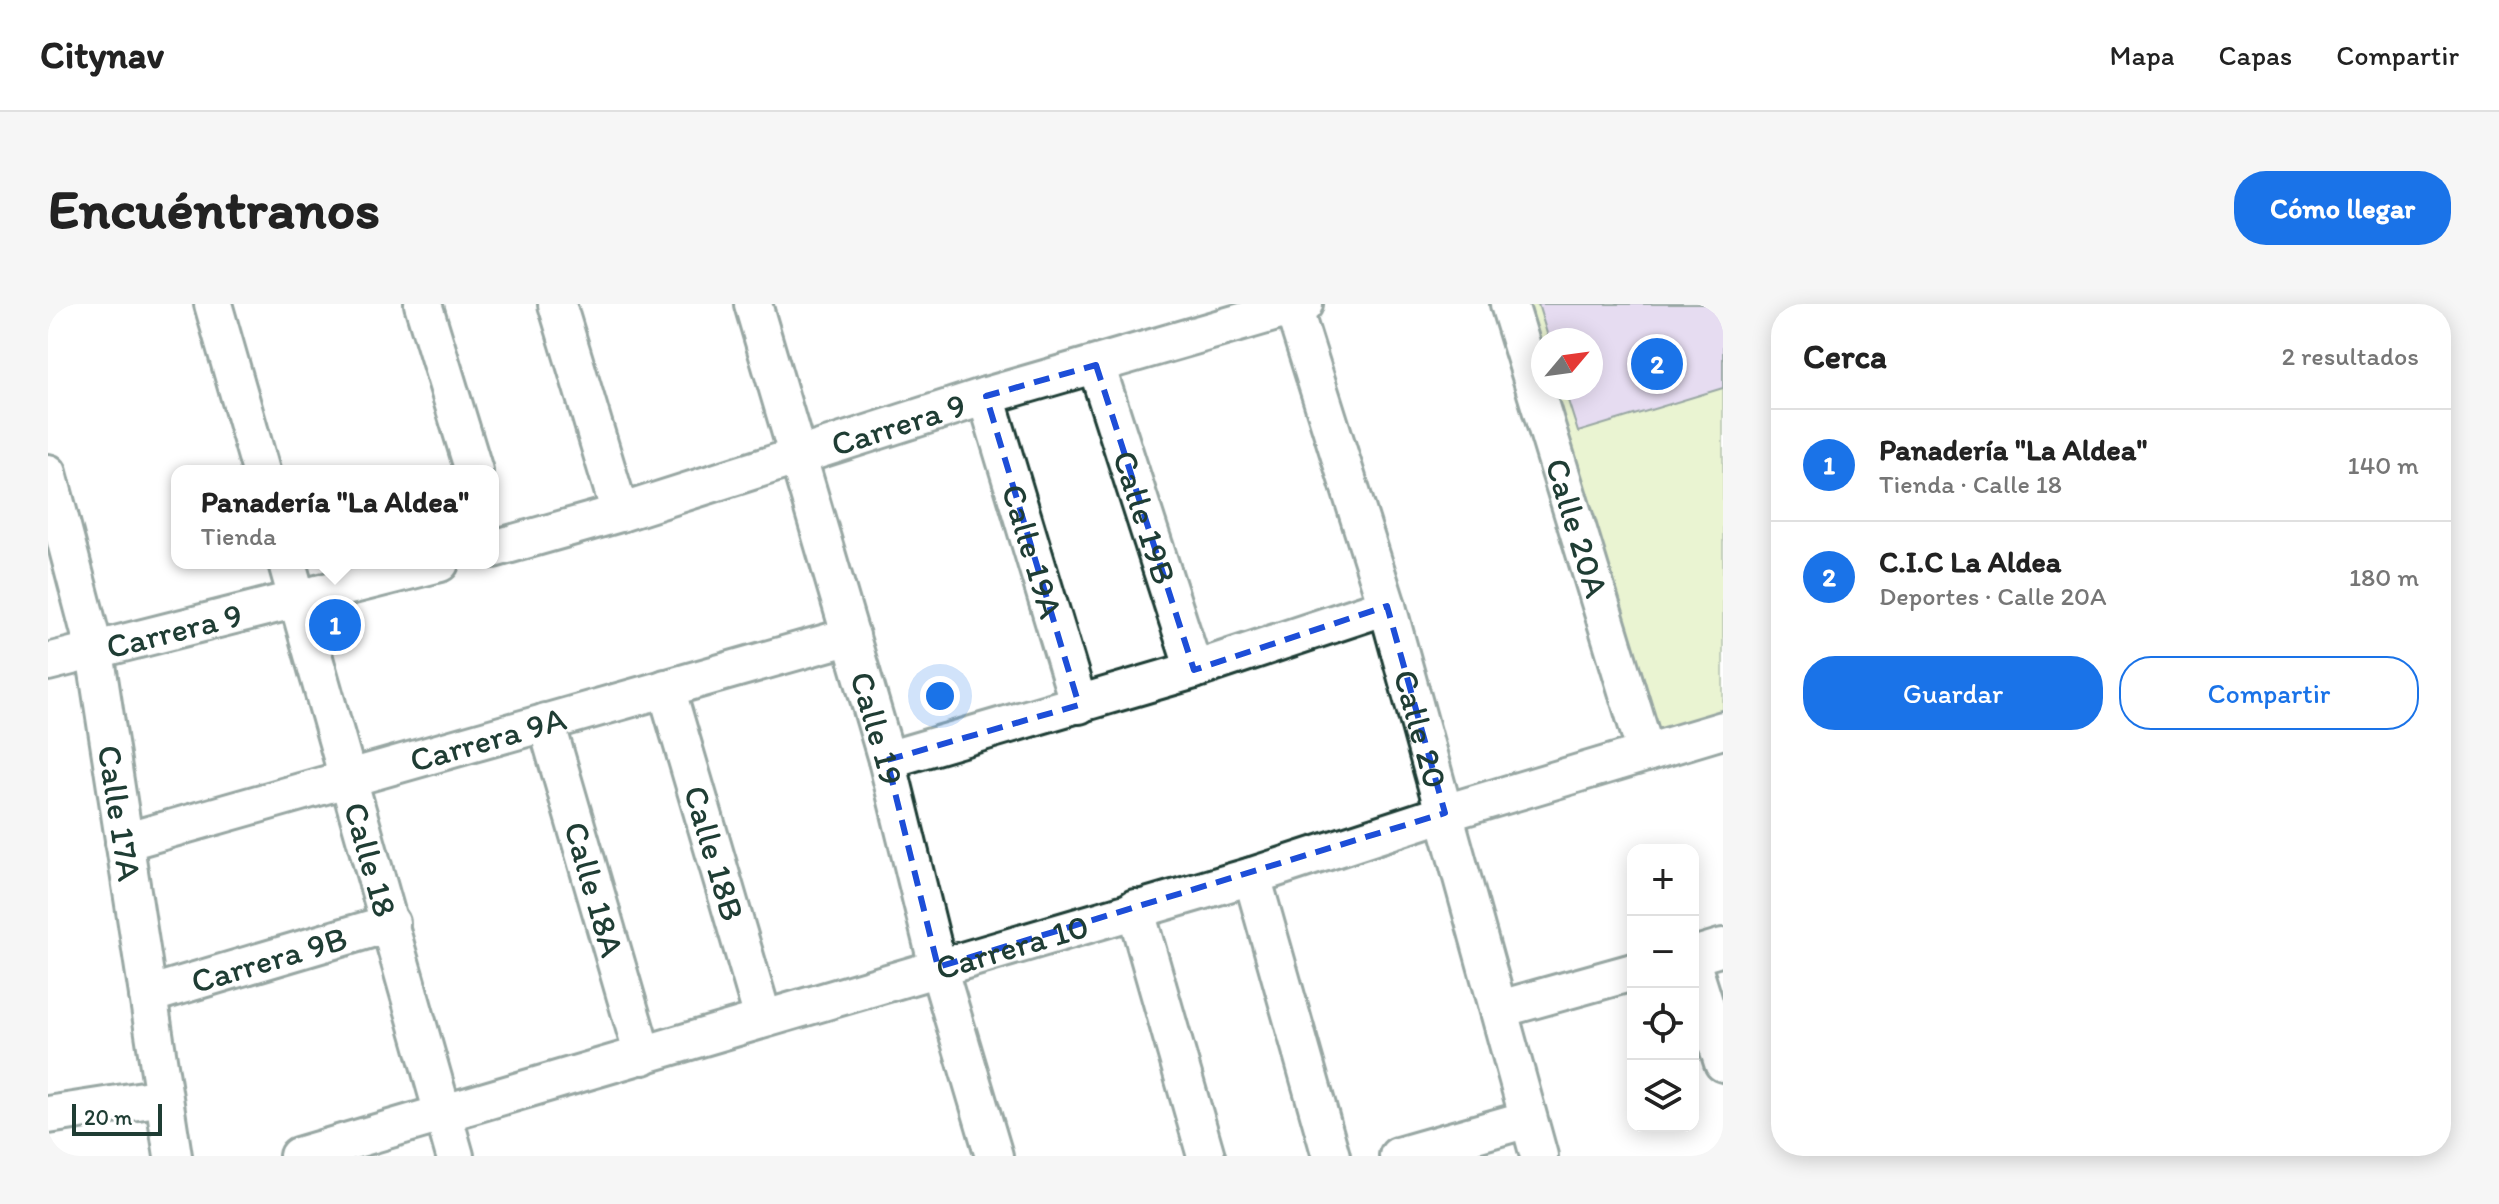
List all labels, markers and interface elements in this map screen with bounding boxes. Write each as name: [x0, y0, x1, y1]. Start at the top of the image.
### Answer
text: Citynav: [40, 32, 164, 78]
text: Mapa: [2109, 38, 2175, 72]
text: Capas: [2219, 38, 2292, 72]
text: Compartir: [2336, 38, 2459, 72]
button: Cómo llegar: [2234, 171, 2451, 245]
text: Encuéntranos: [48, 175, 380, 242]
north arrow: [1531, 328, 1603, 400]
pin: 2: [1631, 334, 1683, 394]
text: Cerca: [1803, 336, 1887, 377]
text: 2 resultados: [2281, 340, 2419, 372]
street label: Carrera 9: [826, 384, 971, 465]
text: Panadería "La Aldea": [1879, 431, 2147, 468]
street label: Calle 19B: [1104, 445, 1185, 590]
text: 1: [1823, 449, 1835, 481]
text: 140 m: [2348, 449, 2419, 481]
street label: Calle 20A: [1536, 453, 1617, 603]
popup: [171, 465, 499, 569]
text: Tienda · Calle 18: [1879, 468, 2062, 500]
street label: Calle 19A: [993, 479, 1072, 623]
text: Panadería "La Aldea": [201, 483, 469, 520]
text: Tienda: [201, 520, 277, 552]
text: C.I.C La Aldea: [1879, 543, 2061, 580]
text: 2: [1822, 561, 1836, 593]
text: 180 m: [2349, 561, 2419, 593]
text: Deportes · Calle 20A: [1879, 580, 2107, 612]
street label: Carrera 9: [102, 594, 246, 668]
pin: 1: [309, 595, 361, 655]
button: Guardar: [1803, 656, 2103, 730]
button: Compartir: [2119, 656, 2419, 730]
street label: Calle 20: [1385, 665, 1456, 793]
street label: Calle 19: [841, 667, 912, 789]
your location: [920, 676, 960, 716]
street label: Carrera 9A: [405, 698, 571, 781]
street label: Calle 17A: [89, 742, 150, 884]
street label: Calle 18B: [675, 781, 753, 926]
street label: Calle 18: [335, 798, 406, 921]
street label: Calle 18A: [555, 817, 633, 962]
map controls: [1627, 844, 1699, 1132]
button: +: [1627, 844, 1699, 916]
street label: Carrera 10: [931, 905, 1093, 989]
button: −: [1627, 916, 1699, 988]
street label: Carrera 9B: [186, 917, 352, 1002]
button: locate: [1627, 988, 1699, 1060]
button: layers: [1627, 1060, 1699, 1132]
scale bar: [72, 1100, 162, 1136]
text: 20 m: [84, 1104, 133, 1131]

